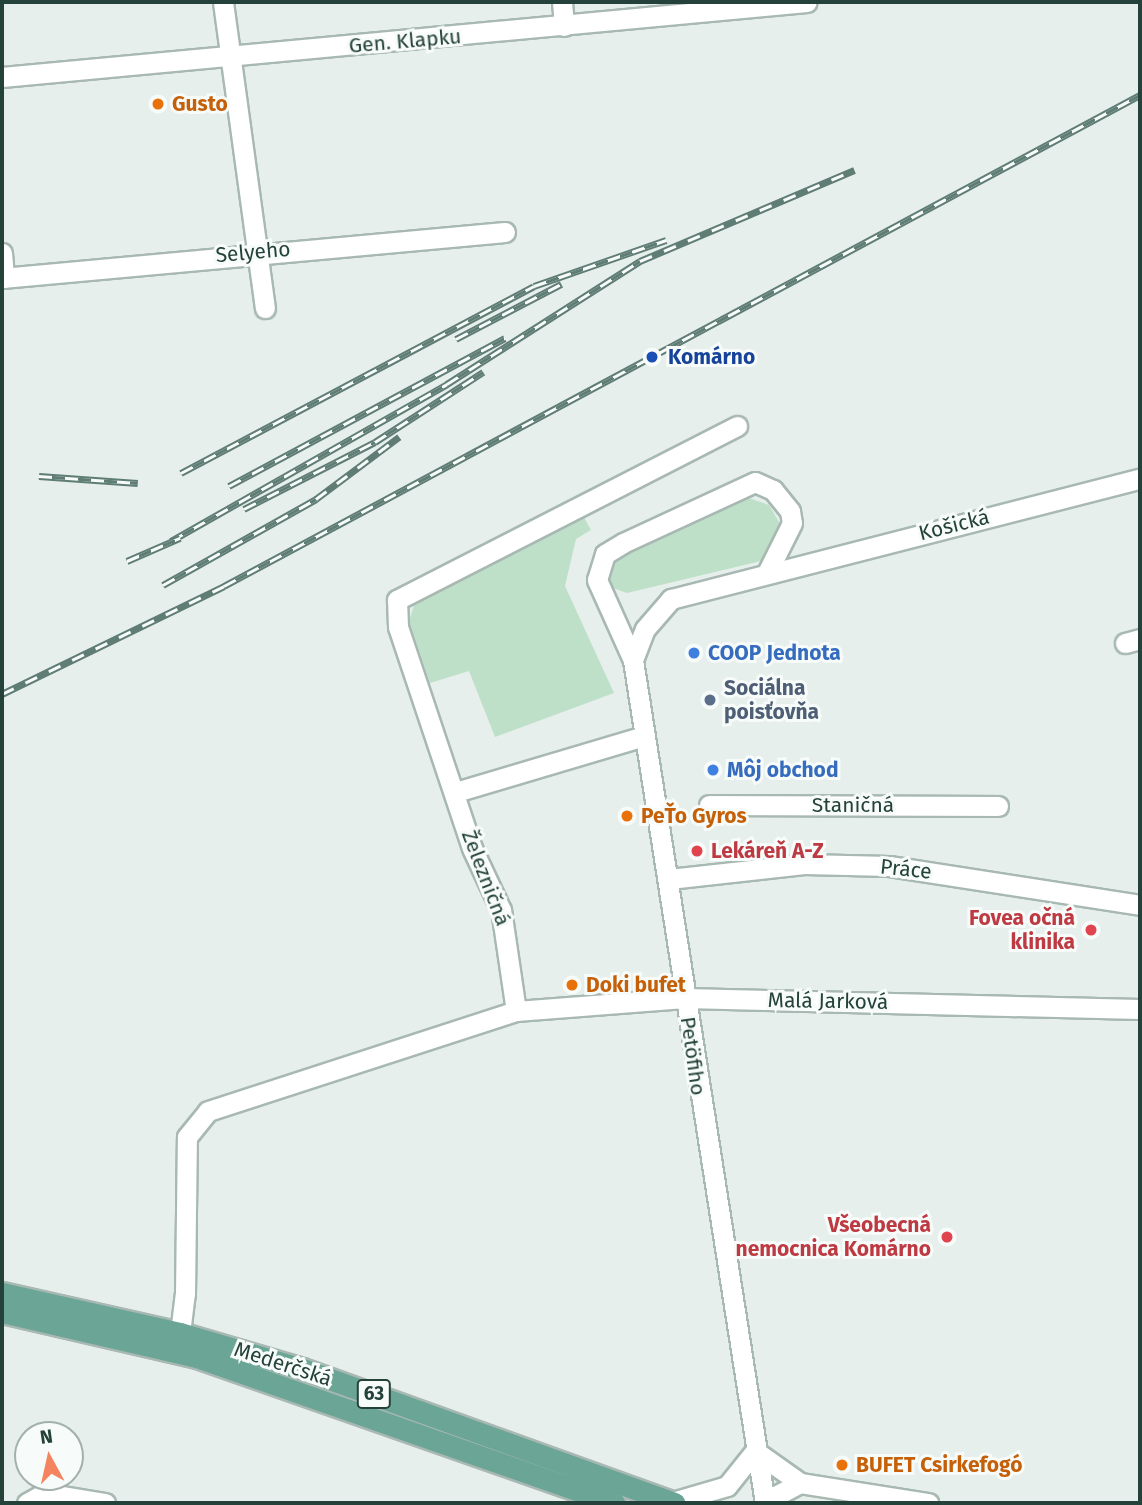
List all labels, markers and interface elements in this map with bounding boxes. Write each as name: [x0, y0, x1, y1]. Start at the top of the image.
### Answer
street label: Gen. Klapku: [348, 24, 462, 58]
place label: Gusto: [172, 91, 228, 117]
marker: Gusto: [150, 96, 166, 112]
street label: Selyeho: [214, 236, 292, 268]
place label: Komárno: [668, 344, 755, 370]
marker: Komárno: [642, 347, 662, 367]
street label: Košická: [916, 504, 992, 546]
place label: COOP Jednota: [708, 640, 841, 666]
marker: COOP Jednota: [686, 645, 702, 661]
place label: Sociálna poisťovňa: [724, 675, 819, 725]
marker: Sociálna poisťovňa: [702, 692, 718, 708]
place label: Môj obchod: [727, 757, 838, 783]
marker: Môj obchod: [705, 762, 721, 778]
street label: Staničná: [812, 792, 894, 818]
place label: PeŤo Gyros: [641, 803, 747, 829]
marker: PeŤo Gyros: [619, 808, 635, 824]
street label: Železničná: [456, 827, 516, 929]
place label: Lekáreň A-Z: [711, 838, 824, 864]
marker: Lekáreň A-Z: [689, 843, 705, 859]
street label: Práce: [879, 854, 933, 884]
place label: Fovea očná klinika: [969, 905, 1075, 955]
marker: Fovea očná klinika: [1081, 920, 1101, 940]
place label: Doki bufet: [586, 972, 686, 998]
marker: Doki bufet: [564, 977, 580, 993]
street label: Malá Jarková: [767, 987, 889, 1015]
street label: Petöfiho: [675, 1015, 711, 1097]
place label: Všeobecná nemocnica Komárno: [736, 1212, 931, 1262]
marker: Všeobecná nemocnica Komárno: [937, 1227, 957, 1247]
street label: Mederčská: [231, 1336, 335, 1392]
road number: 63: [356, 1378, 392, 1410]
north arrow: [14, 1421, 84, 1491]
text: N: [38, 1424, 54, 1449]
place label: BUFET Csirkefogó: [856, 1452, 1022, 1478]
marker: BUFET Csirkefogó: [834, 1457, 850, 1473]

